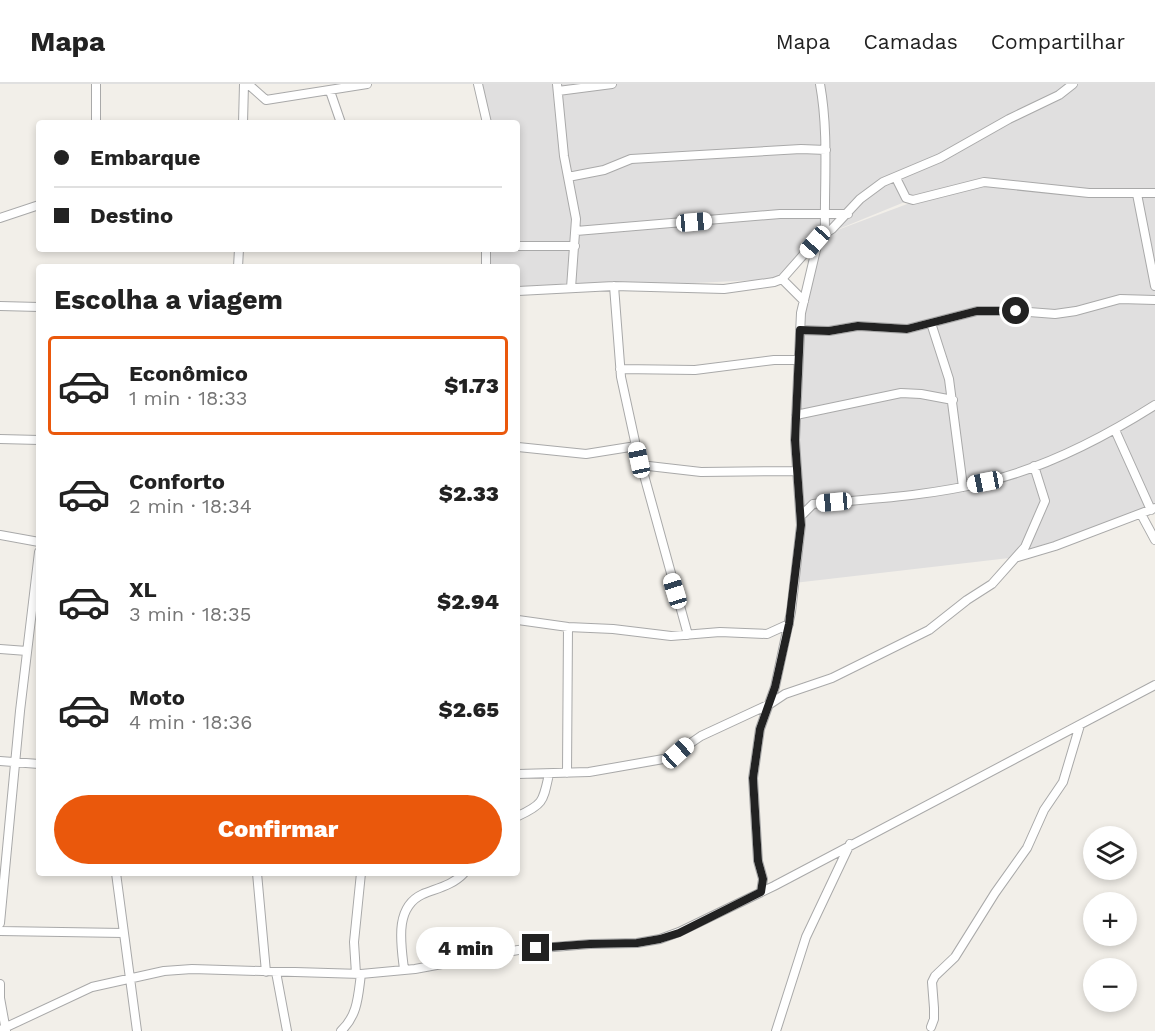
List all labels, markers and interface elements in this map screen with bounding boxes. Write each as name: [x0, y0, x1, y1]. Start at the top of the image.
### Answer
text: Mapa: [30, 25, 105, 58]
text: Mapa: [776, 29, 830, 54]
text: Camadas: [863, 29, 958, 54]
text: Compartilhar: [991, 29, 1125, 54]
text: Embarque: [90, 145, 200, 170]
text: Destino: [90, 203, 173, 228]
car: [675, 211, 713, 233]
car: [796, 223, 834, 261]
text: Escolha a viagem: [54, 284, 283, 316]
route start: [1002, 297, 1029, 324]
icon: car: [57, 359, 111, 413]
text: Econômico: [129, 361, 248, 386]
text: $1.73: [444, 373, 499, 398]
text: 1 min · 18:33: [129, 386, 248, 410]
car: [626, 441, 652, 479]
icon: car: [57, 467, 111, 521]
text: Conforto: [129, 469, 225, 494]
car: [966, 470, 1004, 494]
text: $2.33: [439, 481, 499, 506]
car: [815, 491, 853, 513]
text: 2 min · 18:34: [129, 494, 252, 518]
car: [661, 571, 689, 611]
icon: car: [57, 575, 111, 629]
text: XL: [129, 577, 157, 602]
text: $2.94: [437, 589, 499, 614]
text: 3 min · 18:35: [129, 602, 251, 626]
icon: car: [57, 683, 111, 737]
text: Moto: [129, 685, 185, 710]
text: $2.65: [439, 697, 499, 722]
text: 4 min · 18:36: [129, 710, 252, 734]
car: [659, 734, 697, 772]
button: Confirmar: [54, 795, 502, 864]
map controls: [1083, 826, 1137, 1012]
button: layers: [1083, 826, 1137, 880]
button: +: [1083, 892, 1137, 946]
callout: 4 min: [416, 927, 515, 969]
route end: [522, 934, 549, 961]
text: 4 min: [438, 936, 493, 960]
button: −: [1083, 958, 1137, 1012]

